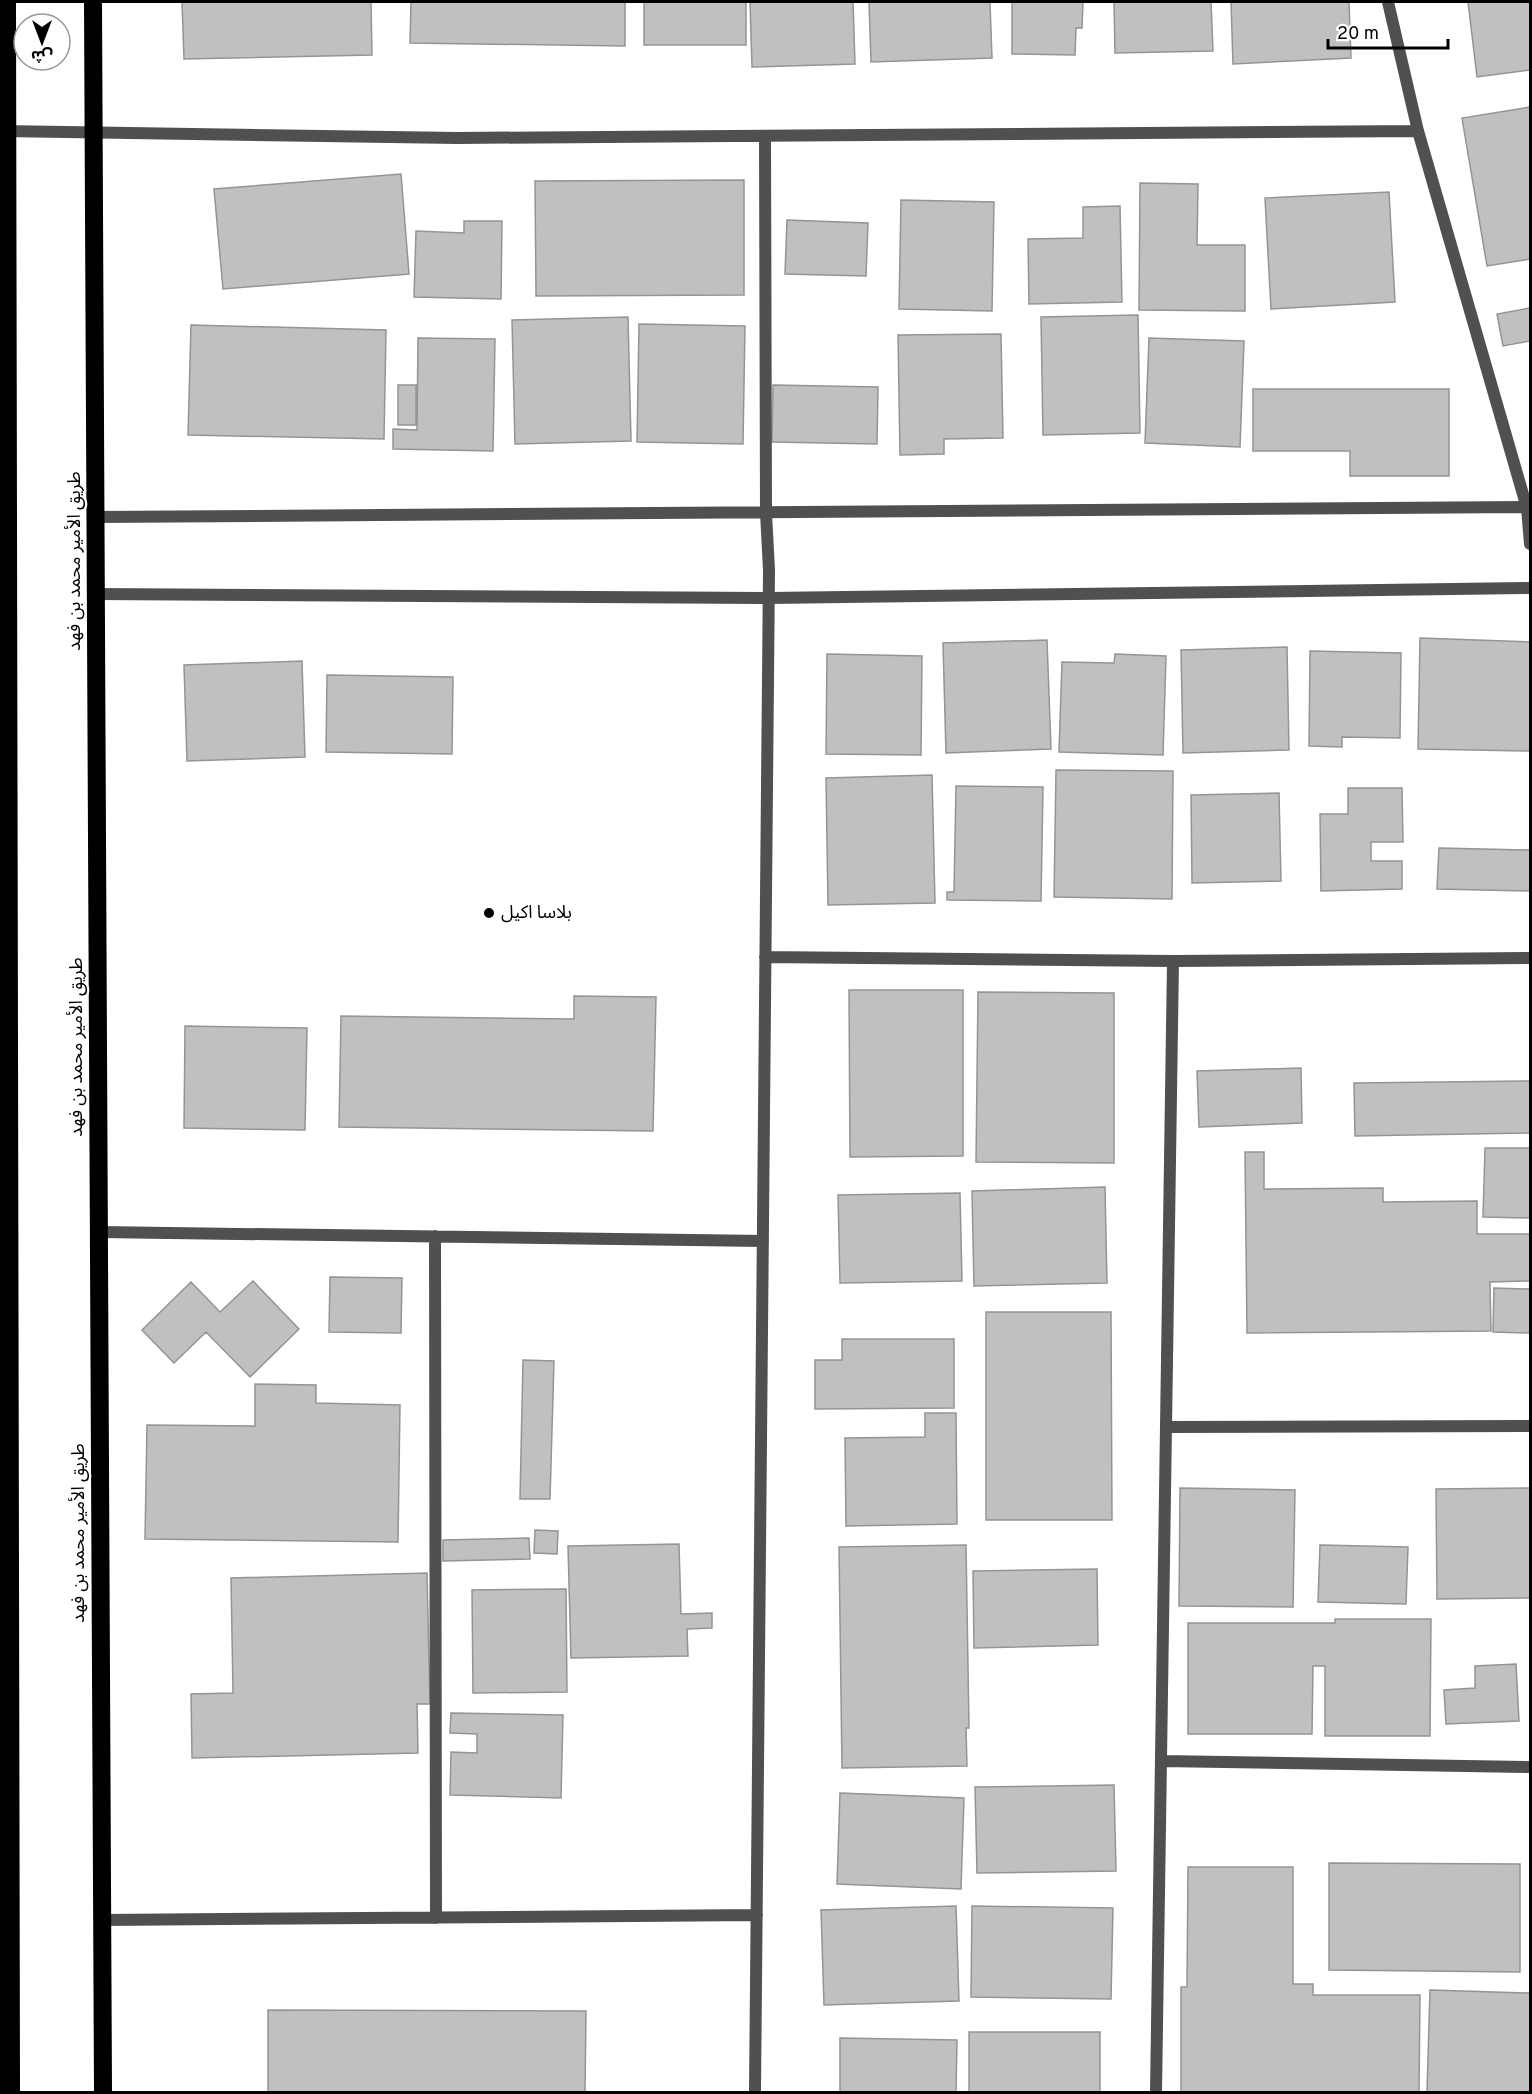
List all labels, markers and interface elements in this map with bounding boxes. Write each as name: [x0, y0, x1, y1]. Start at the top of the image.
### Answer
north arrow: [12, 12, 72, 72]
scale bar: [1328, 12, 1448, 50]
text: 20 m: [1337, 23, 1379, 46]
text: ش: [31, 45, 53, 65]
street label: طريق الأمير محمد بن فهد: [64, 471, 87, 651]
place label: بلاسا اكيل: [501, 902, 572, 925]
marker: بلاسا اكيل: [482, 906, 496, 920]
street label: طريق الأمير محمد بن فهد: [66, 957, 89, 1137]
street label: طريق الأمير محمد بن فهد: [68, 1443, 91, 1623]

